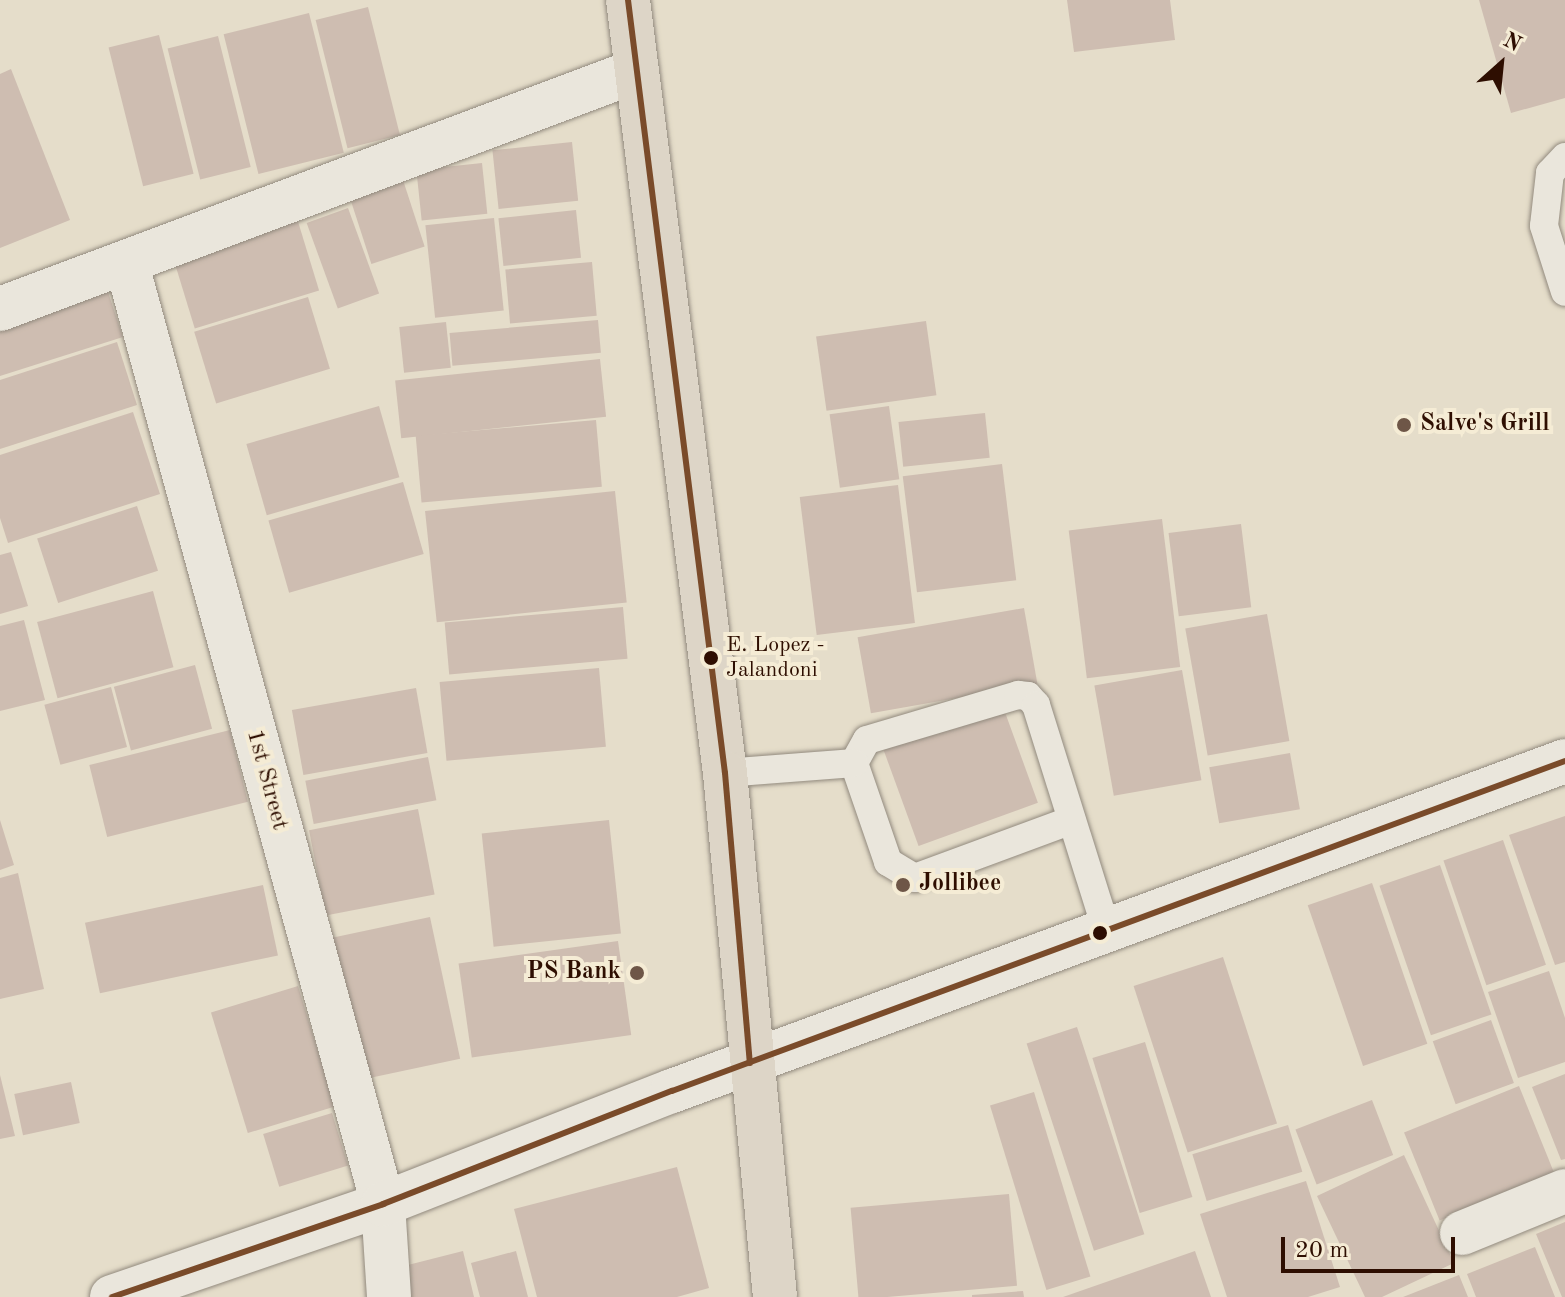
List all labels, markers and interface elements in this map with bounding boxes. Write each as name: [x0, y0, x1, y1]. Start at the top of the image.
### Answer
north arrow: [1461, 24, 1541, 104]
text: N: [1499, 29, 1524, 56]
place label: Salve's Grill: [1420, 411, 1550, 439]
marker: Salve's Grill: [1395, 416, 1413, 434]
place label: E. Lopez - Jalandoni: [726, 632, 825, 684]
marker: E. Lopez - Jalandoni: [703, 650, 719, 666]
street label: 1st Street: [239, 727, 293, 833]
place label: Jollibee: [919, 871, 1001, 899]
marker: Jollibee: [894, 876, 912, 894]
unlabelled marker: [1092, 925, 1108, 941]
place label: PS Bank: [527, 959, 621, 987]
marker: PS Bank: [628, 964, 646, 982]
scale bar: [1285, 1221, 1459, 1271]
text: 20 m: [1295, 1239, 1349, 1263]

